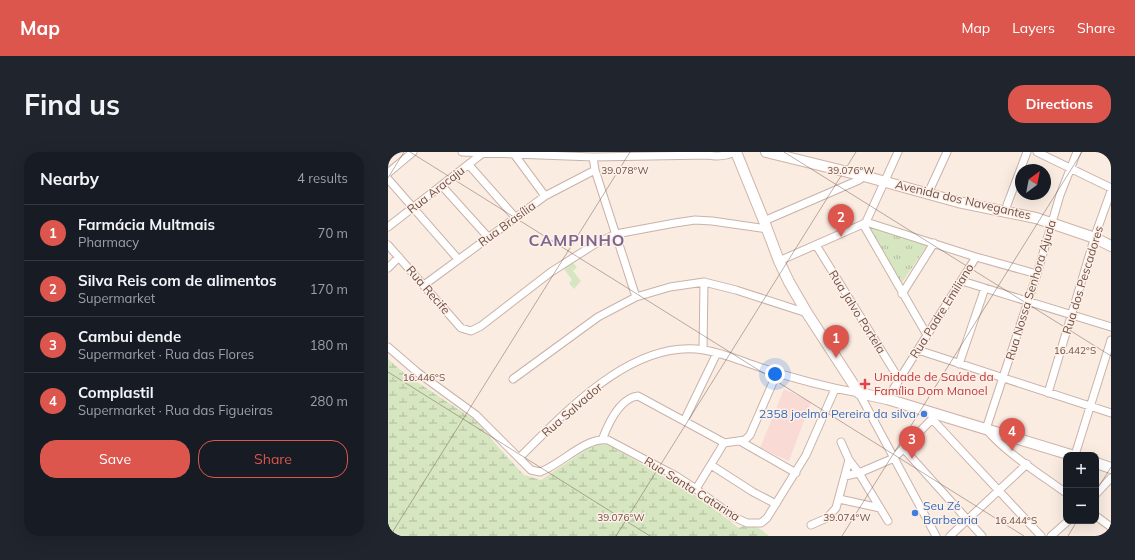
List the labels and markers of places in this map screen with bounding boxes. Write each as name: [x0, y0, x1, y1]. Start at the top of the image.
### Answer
pin: 2: [828, 204, 854, 237]
pin: 1: [823, 325, 849, 358]
place label: Unidade de Saúde da Família Dom Manoel: [874, 369, 994, 398]
marker: Unidade de Saúde da Família Dom Manoel: [859, 378, 871, 390]
place label: 2358 joelma Pereira da silva: [759, 406, 916, 421]
marker: 2358 joelma Pereira da silva: [919, 409, 929, 419]
pin: 4: [999, 418, 1025, 451]
pin: 3: [899, 426, 925, 459]
place label: Seu Zé Barbearia: [923, 498, 978, 527]
marker: Seu Zé Barbearia: [910, 508, 920, 518]

